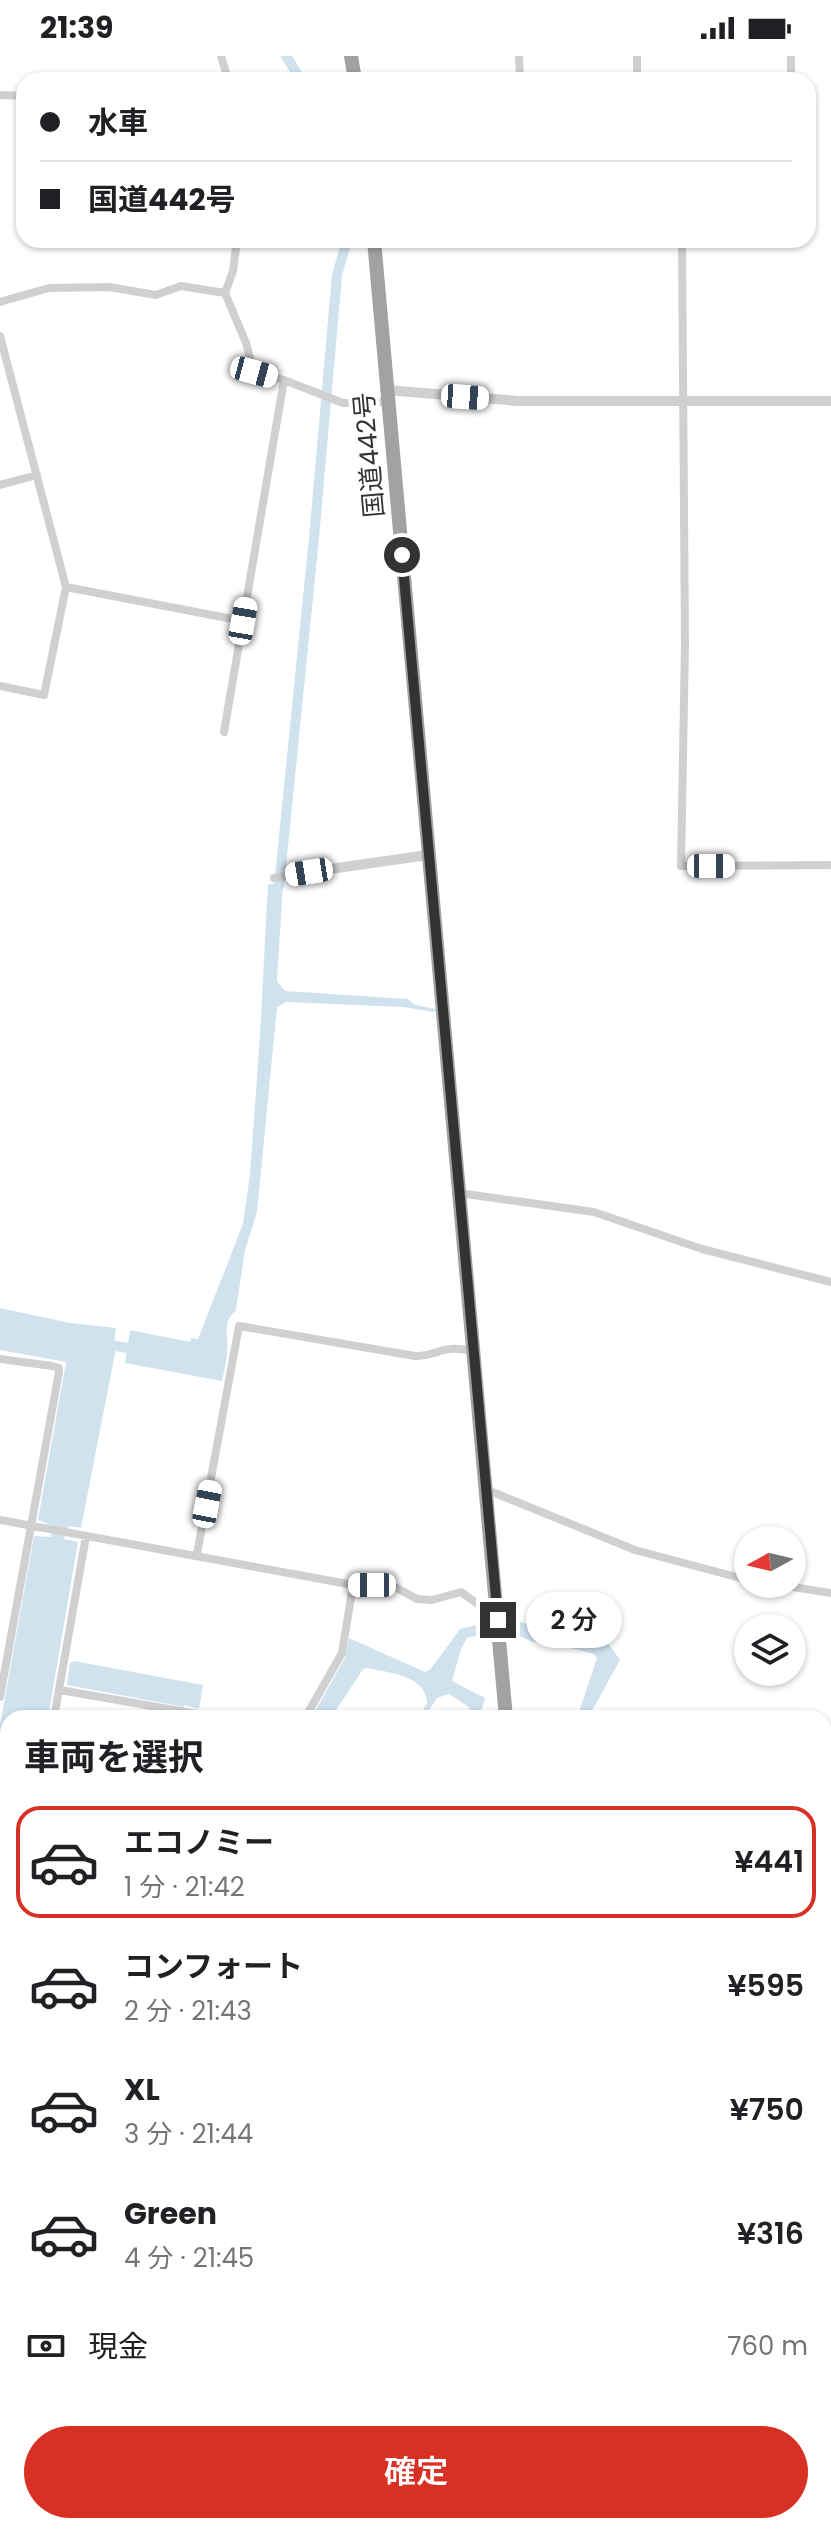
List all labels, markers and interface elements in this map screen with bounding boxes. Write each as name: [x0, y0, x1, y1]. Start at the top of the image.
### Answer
text: 21:39: [40, 6, 114, 49]
text: 水車: [88, 101, 148, 144]
text: 国道442号: [88, 178, 236, 221]
car: [228, 354, 280, 390]
car: [440, 383, 490, 411]
street label: 国道442号: [346, 391, 392, 519]
route start: [384, 537, 420, 573]
car: [227, 595, 259, 647]
car: [687, 854, 735, 878]
car: [283, 856, 335, 888]
car: [191, 1478, 223, 1530]
north arrow: [734, 1526, 806, 1598]
map controls: [734, 1526, 806, 1686]
car: [348, 1573, 396, 1597]
callout: 2 分: [526, 1592, 622, 1648]
route end: [480, 1602, 516, 1638]
text: 2 分: [550, 1602, 598, 1638]
button: layers: [734, 1614, 806, 1686]
text: 車両を選択: [24, 1732, 204, 1783]
text: エコノミー: [124, 1821, 274, 1864]
icon: car: [28, 1826, 100, 1898]
text: ¥441: [734, 1840, 804, 1883]
text: 1 分 · 21:42: [124, 1869, 245, 1905]
text: コンフォート: [124, 1945, 303, 1988]
icon: car: [28, 1950, 100, 2022]
text: ¥595: [728, 1964, 804, 2007]
text: 2 分 · 21:43: [124, 1993, 252, 2029]
text: XL: [124, 2068, 160, 2111]
icon: car: [28, 2074, 100, 2146]
text: ¥750: [730, 2088, 804, 2131]
text: 3 分 · 21:44: [124, 2116, 253, 2152]
text: Green: [124, 2192, 217, 2235]
icon: car: [28, 2198, 100, 2270]
text: ¥316: [737, 2212, 804, 2255]
text: 4 分 · 21:45: [124, 2240, 254, 2276]
icon: cash: [24, 2324, 68, 2368]
text: 現金: [88, 2325, 148, 2368]
text: 760 m: [727, 2328, 808, 2364]
button: 確定: [24, 2426, 808, 2518]

